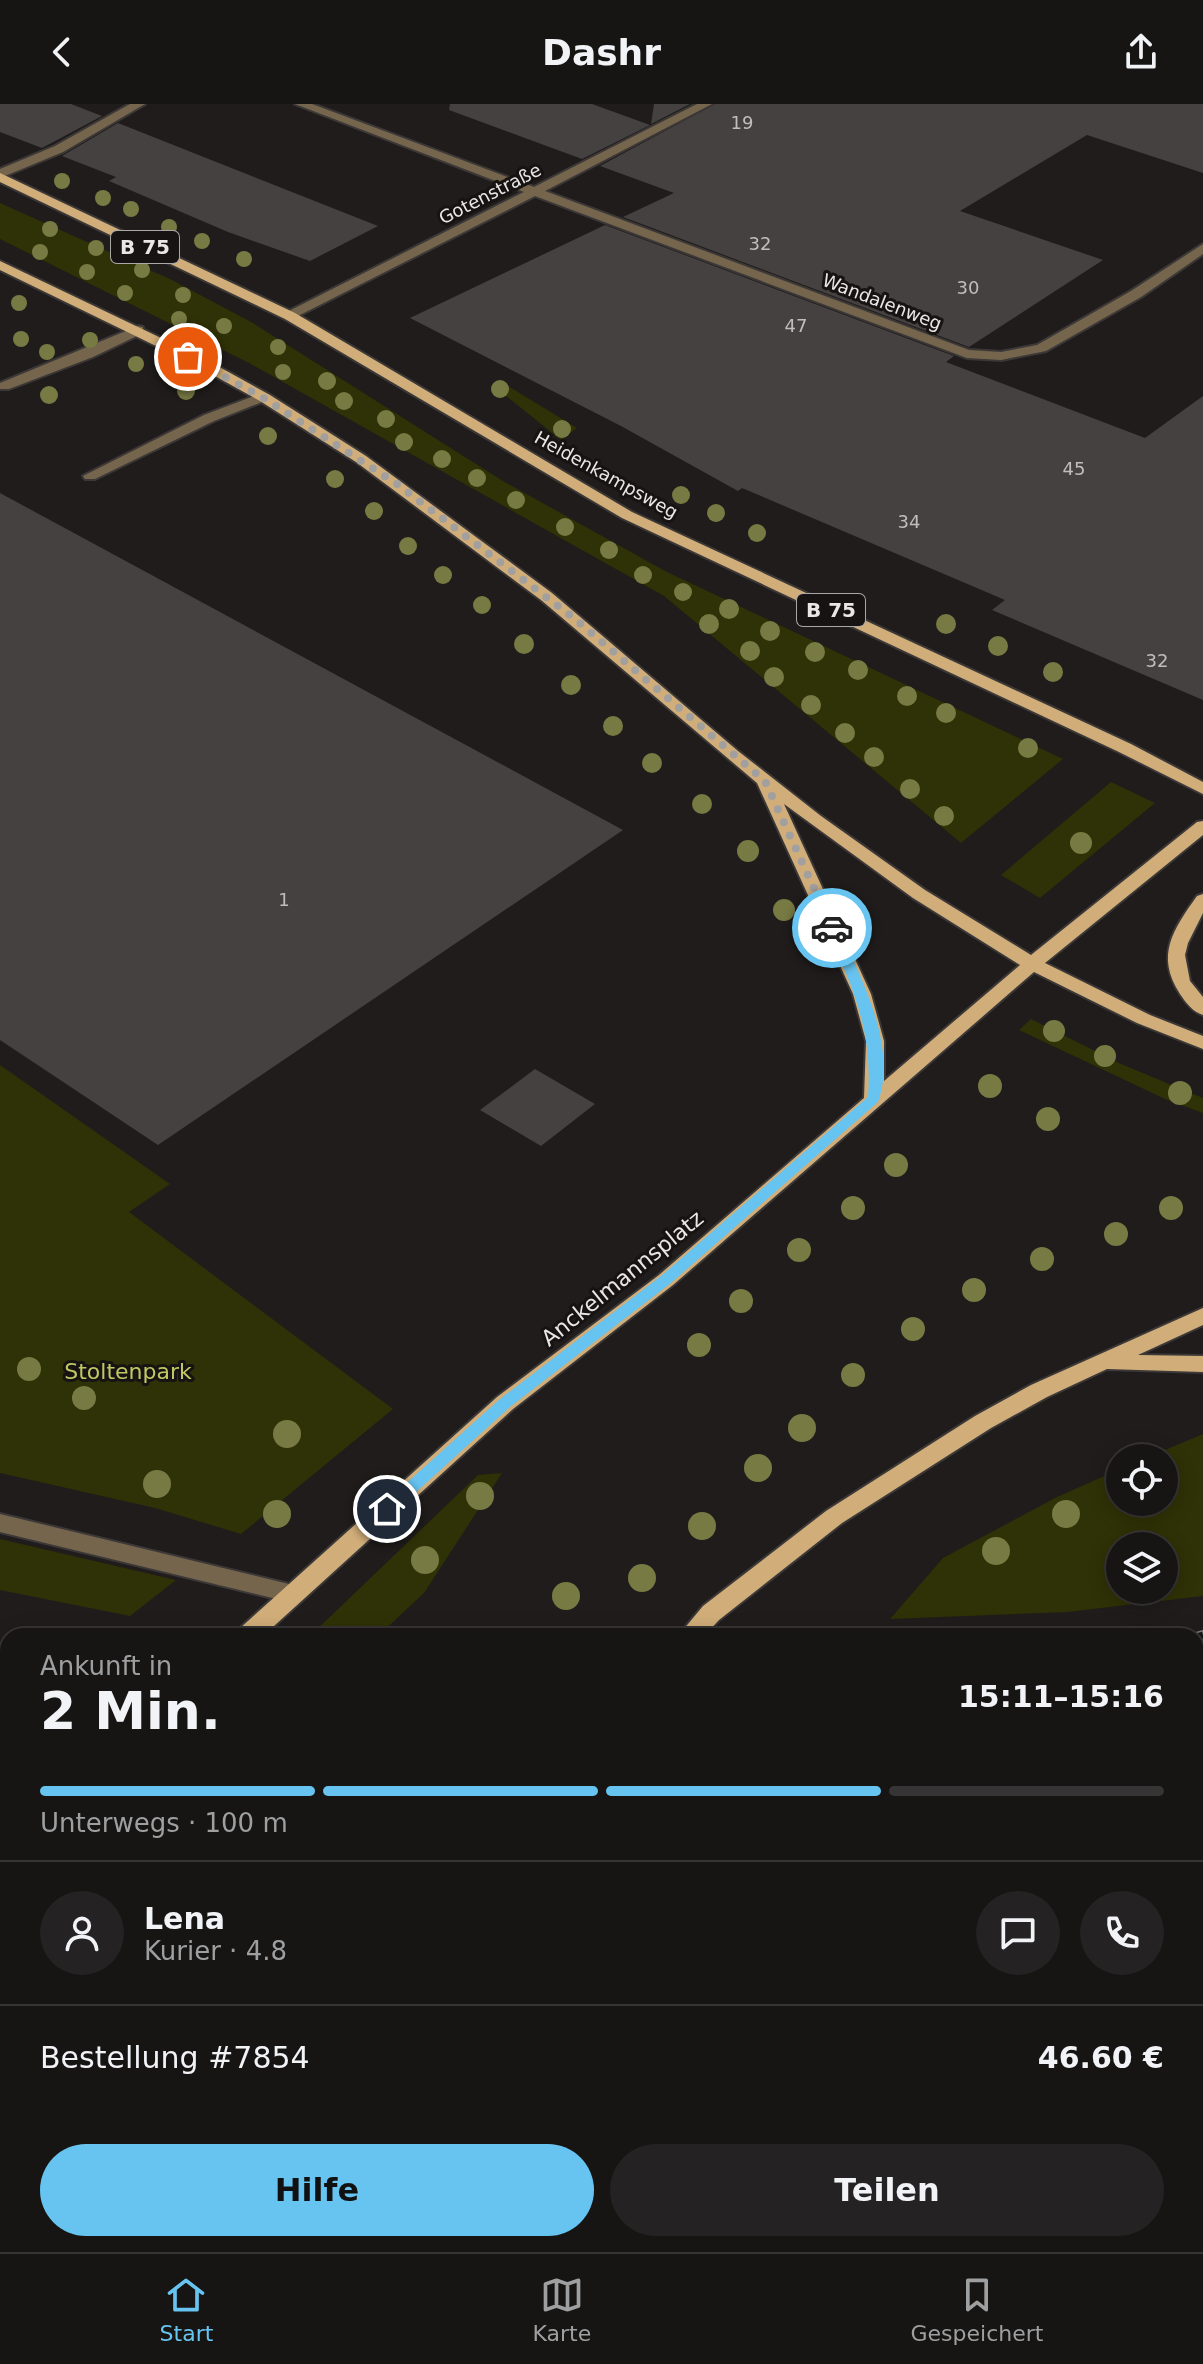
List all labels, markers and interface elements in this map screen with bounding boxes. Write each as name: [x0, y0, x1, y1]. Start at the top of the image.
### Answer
icon: back: [40, 30, 84, 74]
icon: share: [1119, 30, 1163, 74]
text: Dashr: [542, 32, 661, 73]
house number: 19: [731, 112, 753, 133]
street label: Gotenstraße: [435, 159, 544, 228]
road number: B 75: [111, 231, 179, 263]
house number: 32: [749, 233, 771, 254]
street label: Wandalenweg: [819, 269, 945, 334]
house number: 30: [957, 277, 979, 298]
house number: 47: [785, 315, 807, 336]
pin: [154, 323, 222, 391]
icon: bag: [166, 335, 210, 379]
street label: Heidenkampsweg: [531, 427, 681, 523]
house number: 45: [1063, 458, 1085, 479]
house number: 34: [898, 511, 920, 532]
road number: B 75: [797, 594, 865, 626]
house number: 32: [1146, 650, 1168, 671]
courier: [792, 888, 872, 968]
house number: 1: [278, 889, 290, 910]
icon: car: [810, 906, 854, 950]
street label: Anckelmannsplatz: [536, 1206, 708, 1351]
park label: Stoltenpark: [64, 1359, 192, 1384]
map controls: [1106, 1444, 1178, 1604]
button: locate: [1106, 1444, 1178, 1516]
pin: [353, 1475, 421, 1543]
icon: home: [365, 1487, 409, 1531]
button: layers: [1106, 1532, 1178, 1604]
text: Ankunft in: [40, 1651, 172, 1681]
text: 15:11–15:16: [958, 1679, 1164, 1714]
text: 2 Min.: [40, 1681, 221, 1741]
text: Unterwegs · 100 m: [40, 1808, 288, 1838]
button: person: [40, 1891, 124, 1975]
button: chat: [976, 1891, 1060, 1975]
button: phone: [1080, 1891, 1164, 1975]
text: Lena: [144, 1901, 225, 1936]
text: Kurier · 4.8: [144, 1936, 287, 1966]
text: Bestellung #7854: [40, 2040, 310, 2075]
text: 46.60 €: [1038, 2040, 1164, 2075]
button: Hilfe: [40, 2144, 594, 2236]
button: Teilen: [610, 2144, 1164, 2236]
tab: Start: [160, 2273, 213, 2346]
tab: Karte: [533, 2273, 591, 2346]
tab: Gespeichert: [910, 2273, 1043, 2346]

